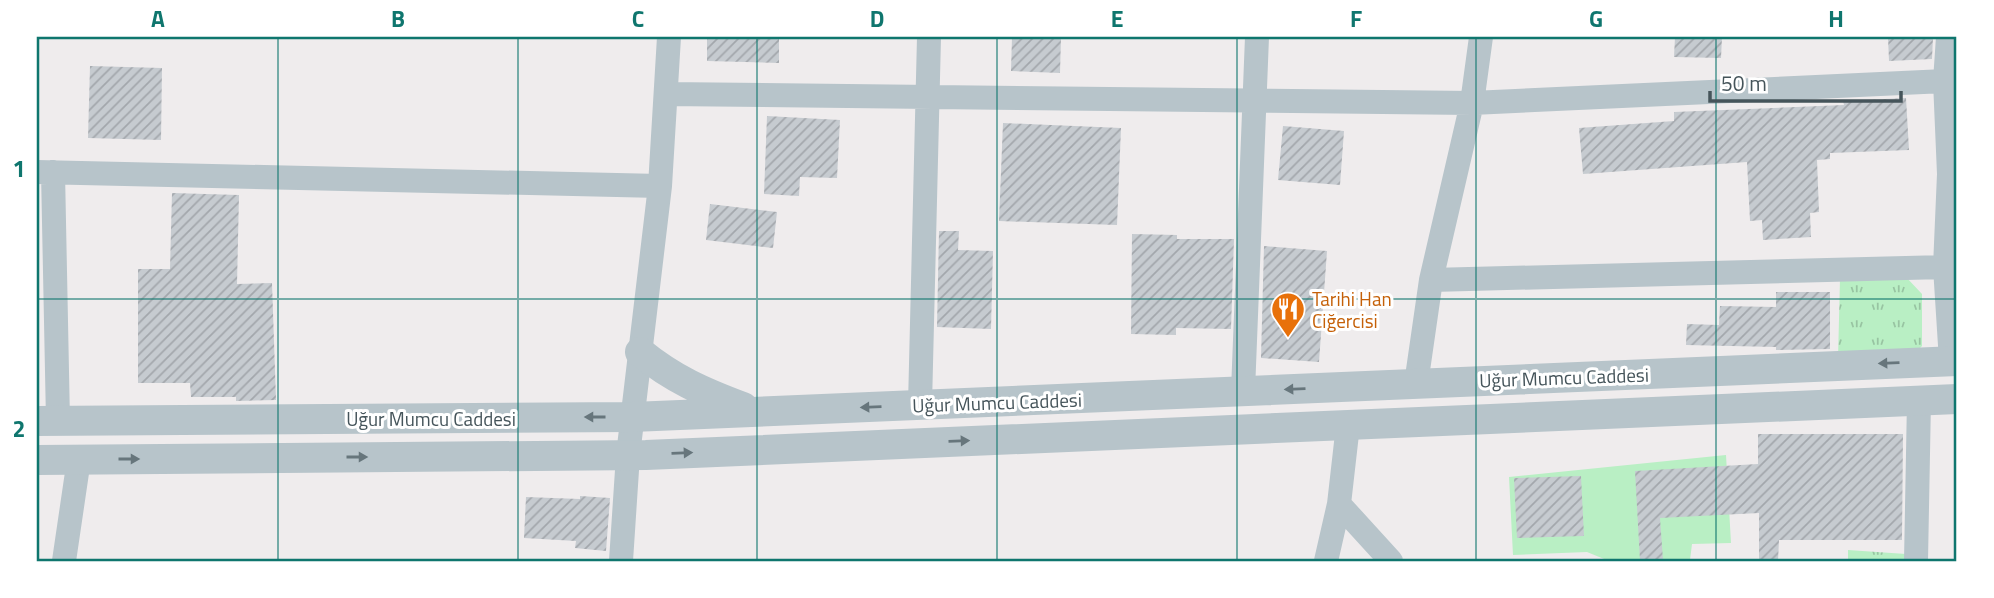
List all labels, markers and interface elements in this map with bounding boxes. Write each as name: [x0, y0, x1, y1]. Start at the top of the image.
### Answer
text: A: [151, 1, 165, 36]
text: B: [391, 1, 405, 36]
text: C: [632, 1, 644, 36]
text: D: [870, 1, 884, 36]
text: E: [1111, 1, 1123, 36]
text: F: [1350, 1, 1362, 36]
text: G: [1589, 1, 1603, 36]
text: H: [1828, 1, 1844, 36]
scale bar: [1710, 60, 1901, 104]
text: 50 m: [1721, 67, 1767, 99]
text: 1: [13, 151, 25, 186]
place label: Tarihi Han Ciğercisi: [1312, 284, 1392, 335]
restaurant icon: Tarihi Han Ciğercisi: [1269, 290, 1307, 339]
one-way arrow: [1878, 358, 1900, 369]
street label: Uğur Mumcu Caddesi: [1479, 360, 1649, 394]
one-way arrow: [1283, 383, 1305, 394]
street label: Uğur Mumcu Caddesi: [912, 385, 1082, 419]
one-way arrow: [860, 401, 882, 412]
street label: Uğur Mumcu Caddesi: [346, 404, 516, 433]
text: 2: [13, 411, 25, 446]
one-way arrow: [584, 411, 606, 423]
one-way arrow: [948, 436, 970, 447]
one-way arrow: [672, 448, 694, 459]
one-way arrow: [346, 451, 368, 463]
one-way arrow: [119, 453, 141, 465]

